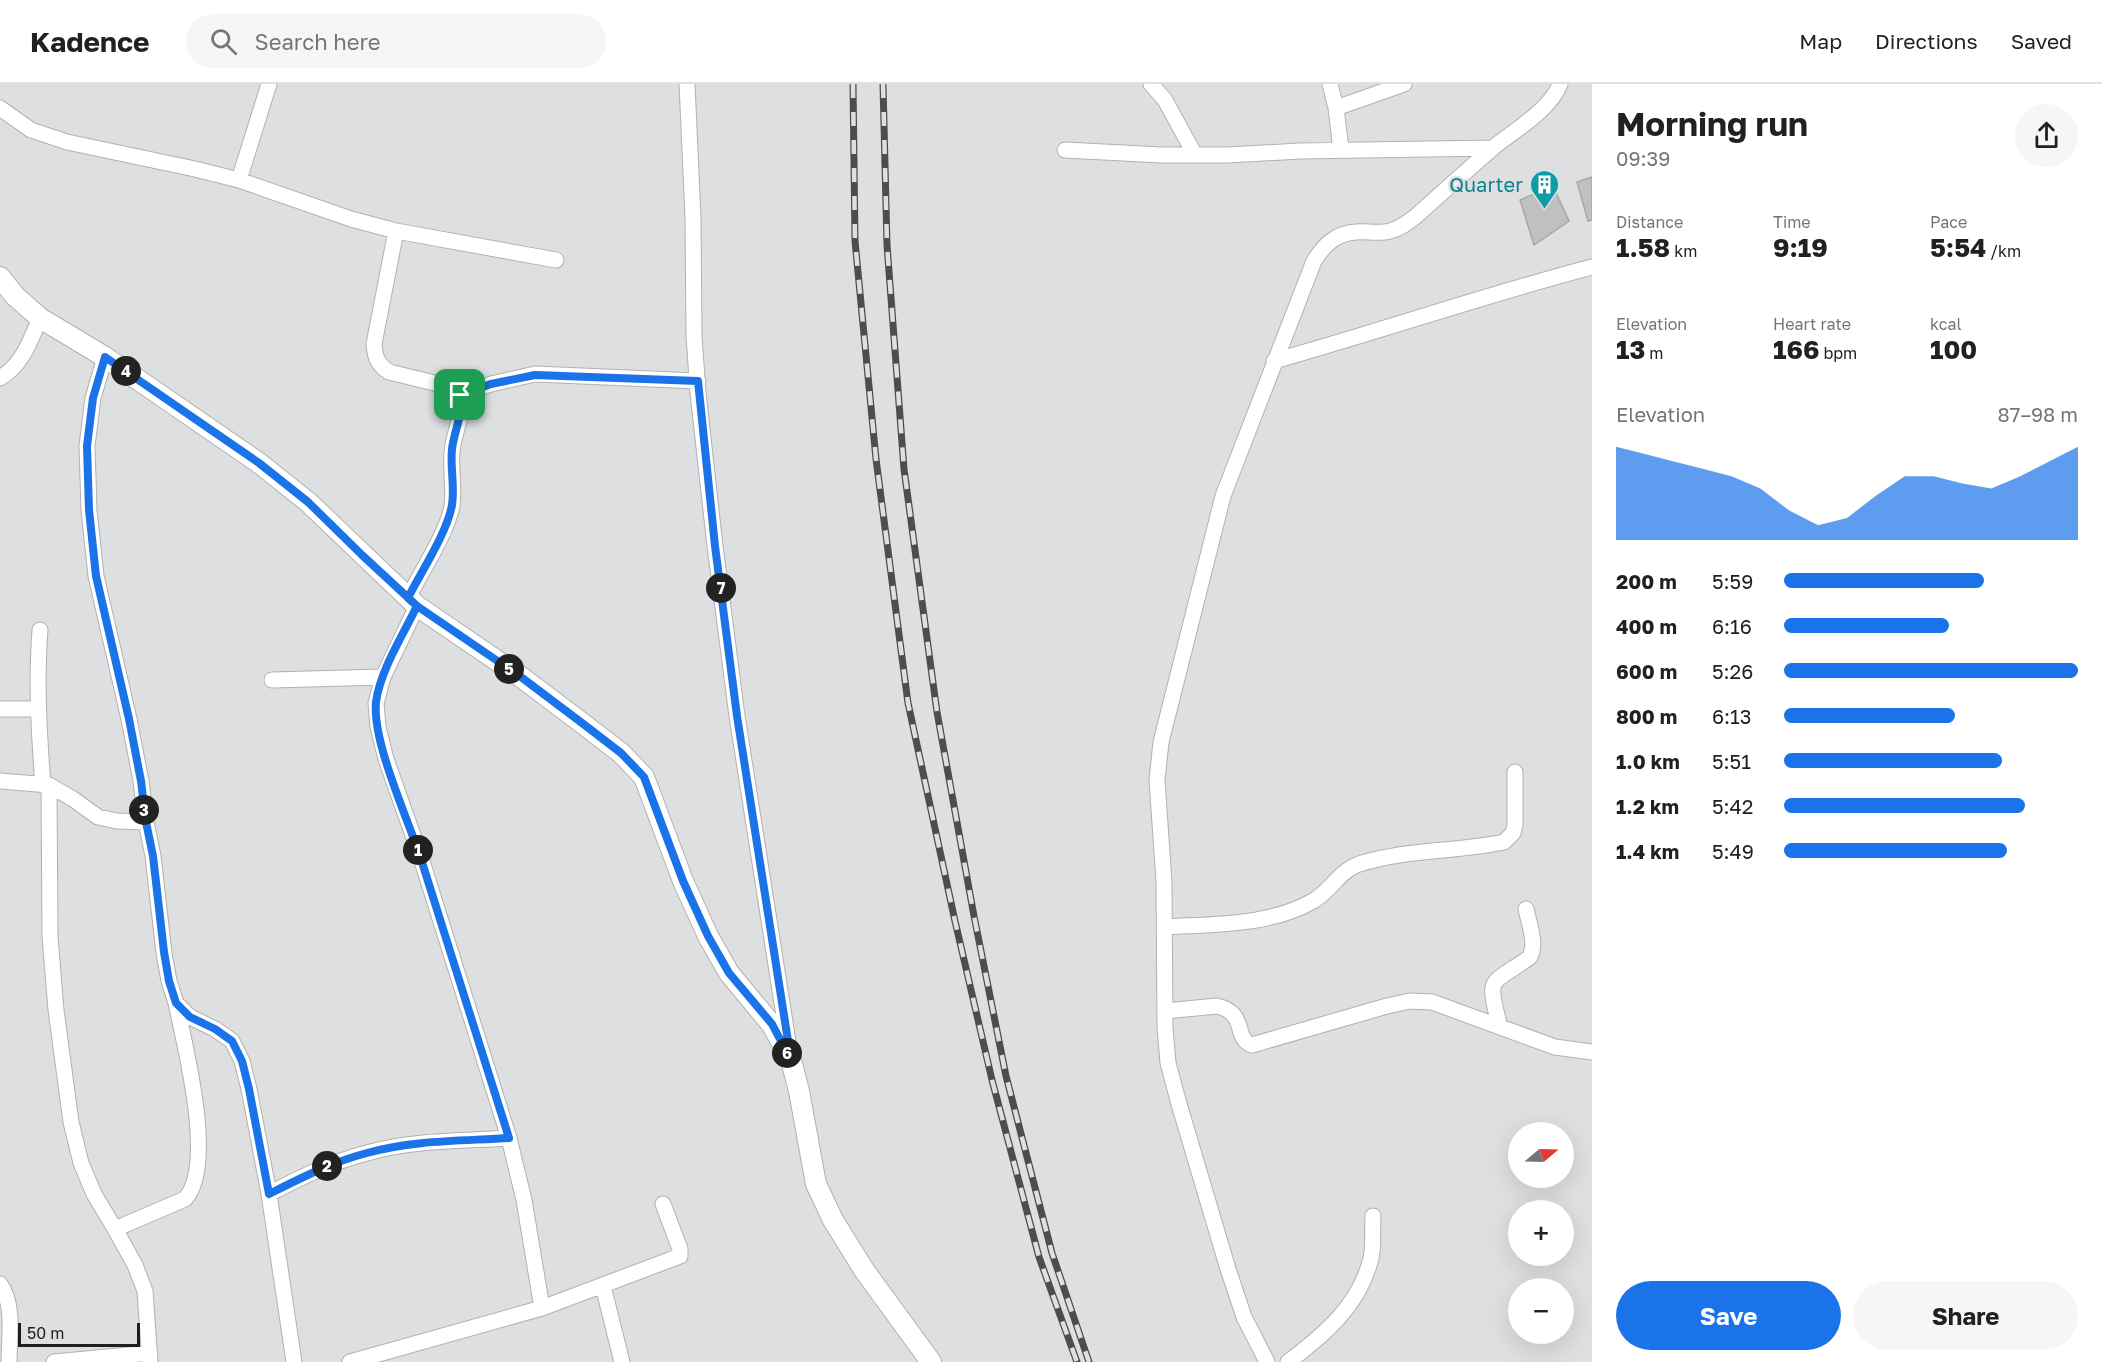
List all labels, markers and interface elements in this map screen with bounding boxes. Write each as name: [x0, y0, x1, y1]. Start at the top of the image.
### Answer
search box: [186, 14, 606, 68]
text: Kadence: [30, 25, 150, 58]
icon: search: [207, 25, 240, 58]
text: Search here: [255, 28, 381, 55]
text: Map: [1799, 28, 1842, 54]
text: Directions: [1875, 28, 1978, 54]
text: Saved: [2011, 28, 2072, 54]
text: Morning run: [1616, 104, 1808, 143]
button: share: [2015, 104, 2078, 167]
text: 09:39: [1616, 146, 1670, 170]
building icon: Quarter: [1528, 168, 1560, 210]
place label: Quarter: [1449, 172, 1523, 196]
text: Distance: [1616, 212, 1683, 232]
text: Time: [1773, 212, 1811, 232]
text: Pace: [1930, 212, 1967, 232]
text: 1.58: [1616, 232, 1670, 263]
text: 9:19: [1773, 232, 1828, 263]
text: 5:54: [1930, 232, 1986, 263]
text: km: [1670, 241, 1697, 261]
text: /km: [1986, 241, 2021, 261]
text: Elevation: [1616, 314, 1687, 334]
text: Heart rate: [1773, 314, 1851, 334]
text: kcal: [1930, 314, 1962, 334]
text: 13: [1616, 334, 1645, 365]
text: 166: [1773, 334, 1819, 365]
text: 100: [1930, 334, 1977, 365]
text: m: [1645, 343, 1663, 363]
text: bpm: [1819, 343, 1857, 363]
pin: 4: [111, 356, 141, 386]
text: 4: [121, 361, 131, 381]
pin: [434, 369, 485, 420]
icon: arrive: [443, 378, 476, 411]
text: Elevation: [1616, 402, 1705, 426]
text: 87–98 m: [1998, 402, 2078, 426]
text: 200 m: [1616, 569, 1677, 593]
text: 5:59: [1712, 569, 1753, 593]
pin: 7: [706, 573, 736, 603]
text: 7: [717, 578, 725, 598]
text: 400 m: [1616, 614, 1677, 638]
text: 6:16: [1712, 614, 1752, 638]
pin: 5: [494, 654, 524, 684]
text: 5: [504, 659, 514, 679]
text: 600 m: [1616, 659, 1677, 683]
text: 5:26: [1712, 659, 1753, 683]
text: 800 m: [1616, 704, 1677, 728]
text: 6:13: [1712, 704, 1752, 728]
text: 1.0 km: [1616, 749, 1680, 773]
text: 5:51: [1712, 749, 1751, 773]
text: 1.2 km: [1616, 794, 1679, 818]
text: 5:42: [1712, 794, 1753, 818]
pin: 3: [129, 795, 159, 825]
text: 3: [139, 800, 149, 820]
pin: 1: [403, 835, 433, 865]
text: 1.4 km: [1616, 839, 1679, 863]
text: 5:49: [1712, 839, 1754, 863]
text: 1: [414, 840, 422, 860]
pin: 6: [772, 1038, 802, 1068]
text: 6: [782, 1043, 792, 1063]
north arrow: [1508, 1122, 1574, 1188]
map controls: [1508, 1122, 1574, 1344]
pin: 2: [312, 1151, 342, 1181]
text: 2: [322, 1156, 332, 1176]
button: +: [1508, 1200, 1574, 1266]
button: −: [1508, 1278, 1574, 1344]
button: Save: [1616, 1281, 1841, 1350]
button: Share: [1853, 1281, 2078, 1350]
scale bar: [18, 1320, 140, 1348]
text: 50 m: [27, 1323, 64, 1343]

